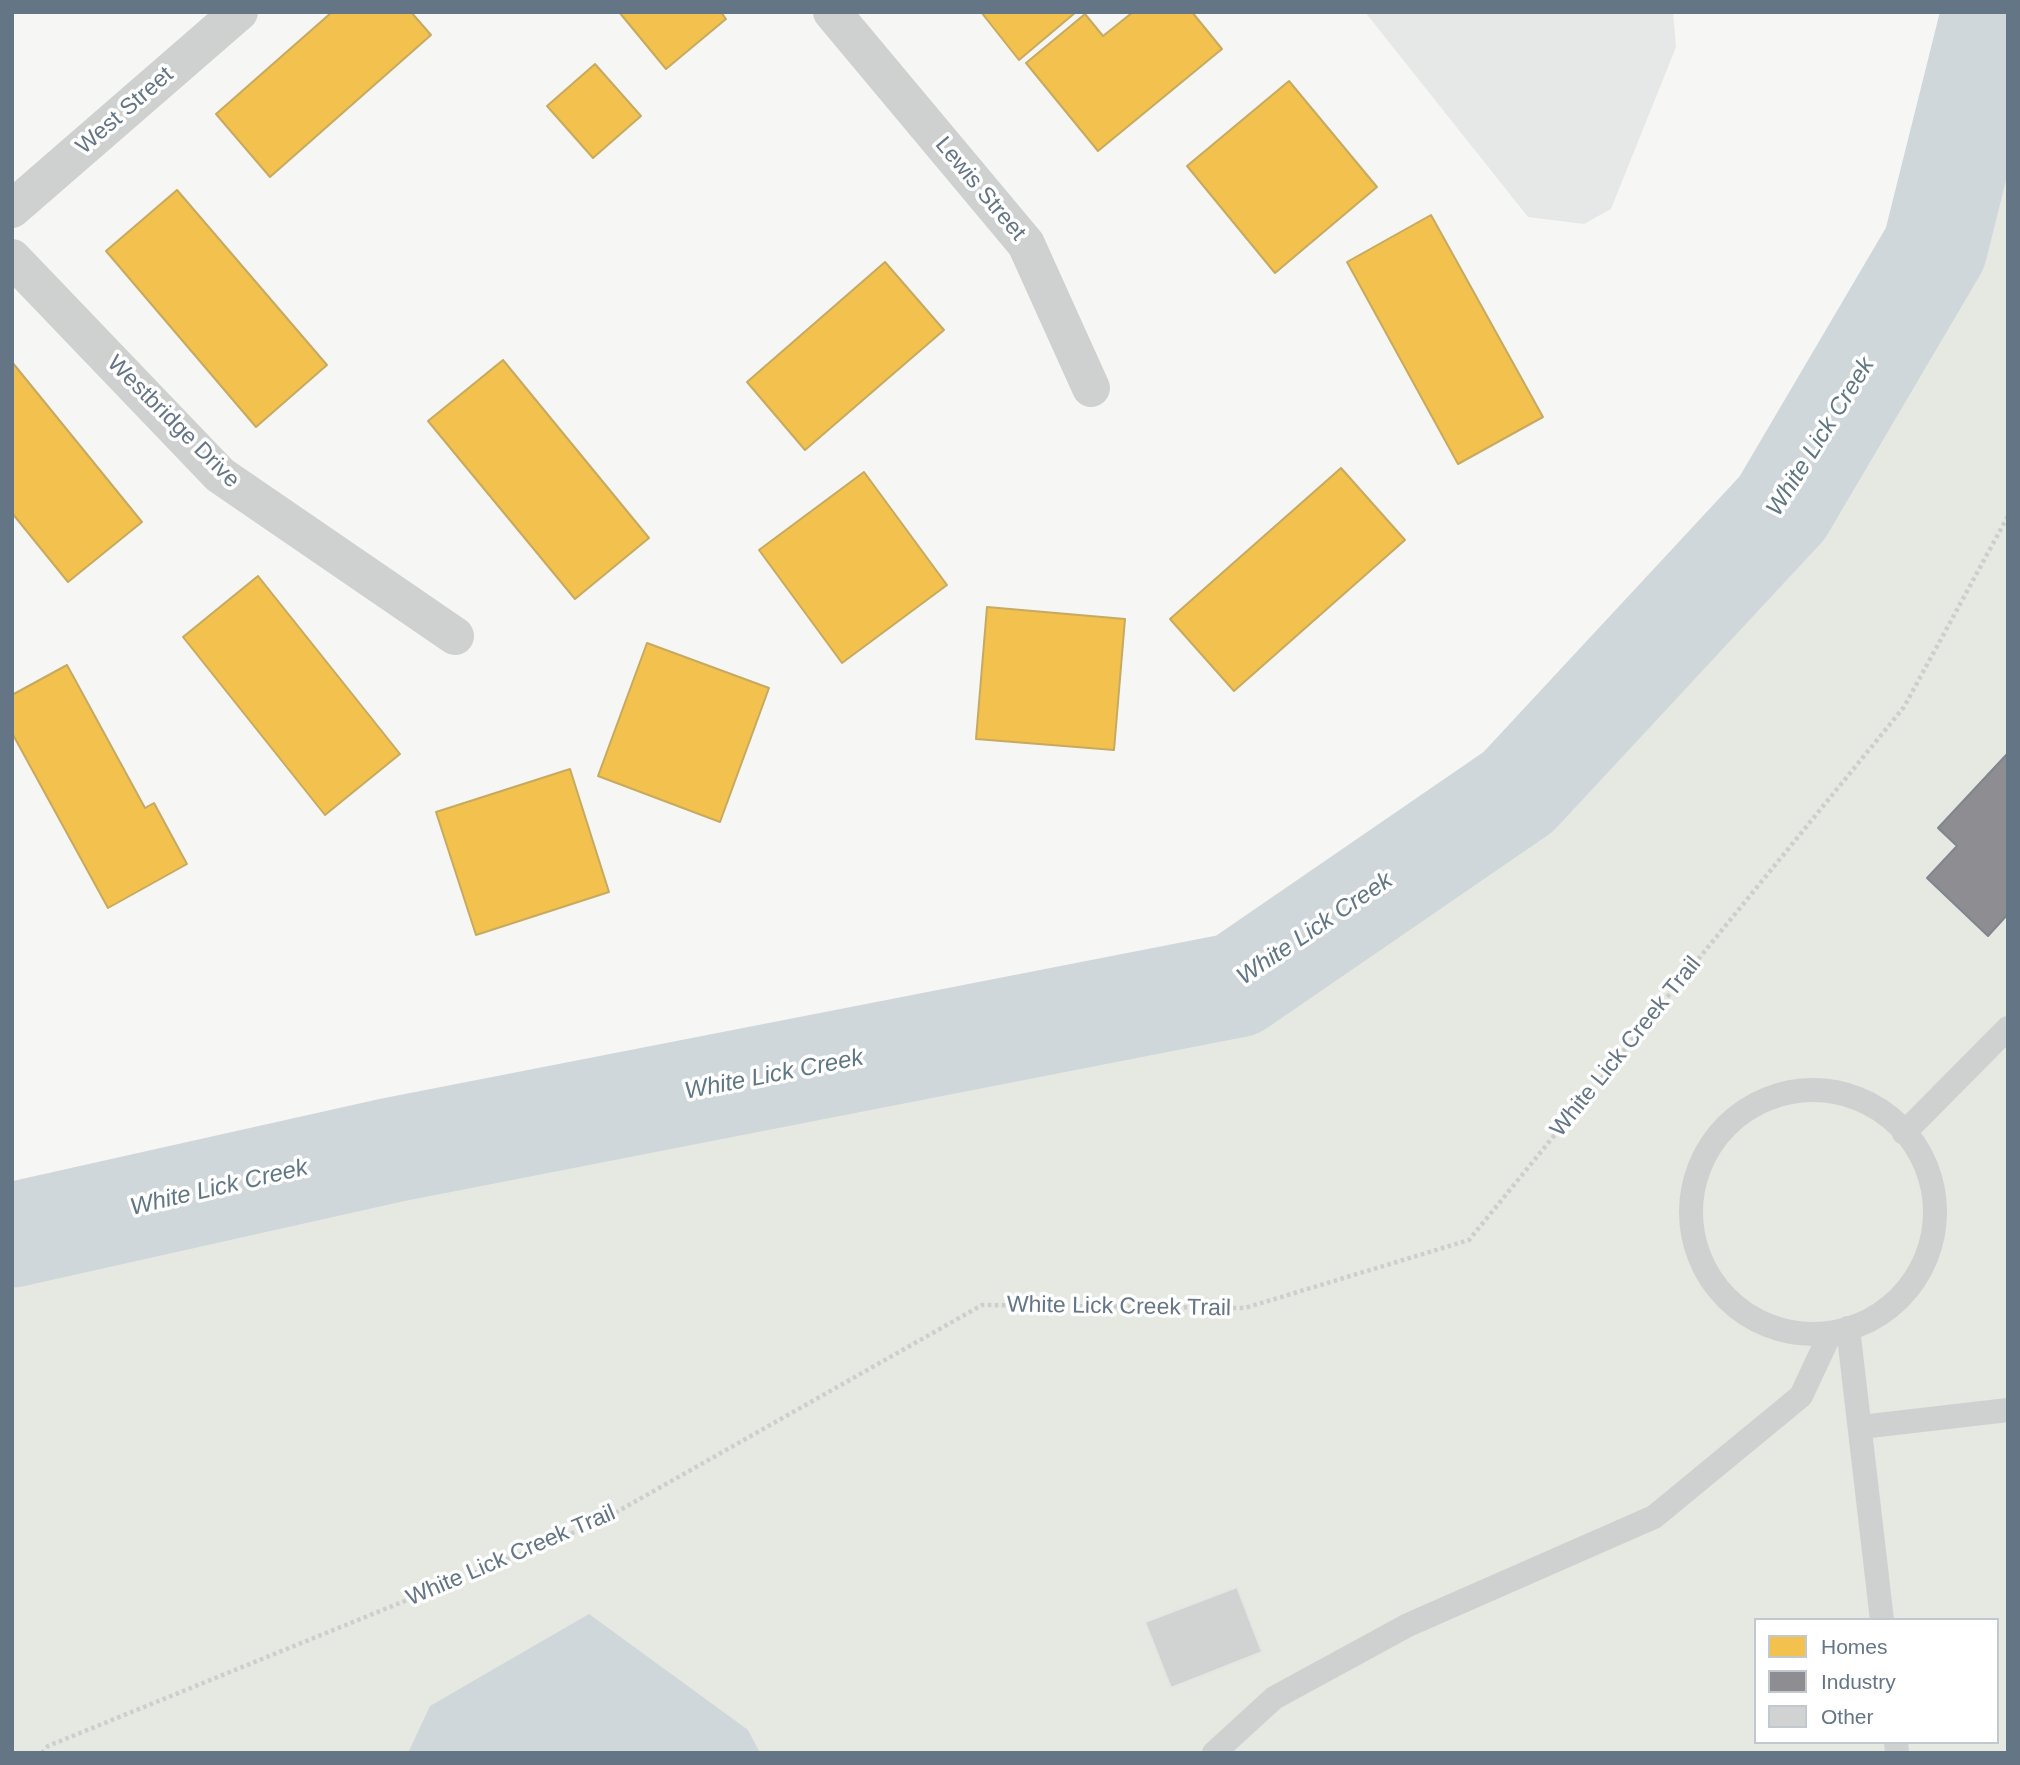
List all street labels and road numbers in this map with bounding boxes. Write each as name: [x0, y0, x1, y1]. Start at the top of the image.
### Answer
street label: West Street: [71, 61, 179, 161]
street label: Lewis Street: [929, 132, 1031, 246]
street label: Westbridge Drive: [101, 350, 245, 494]
street label: White Lick Creek Trail: [1545, 951, 1707, 1143]
street label: White Lick Creek Trail: [1007, 1291, 1231, 1323]
street label: White Lick Creek Trail: [402, 1500, 620, 1612]

